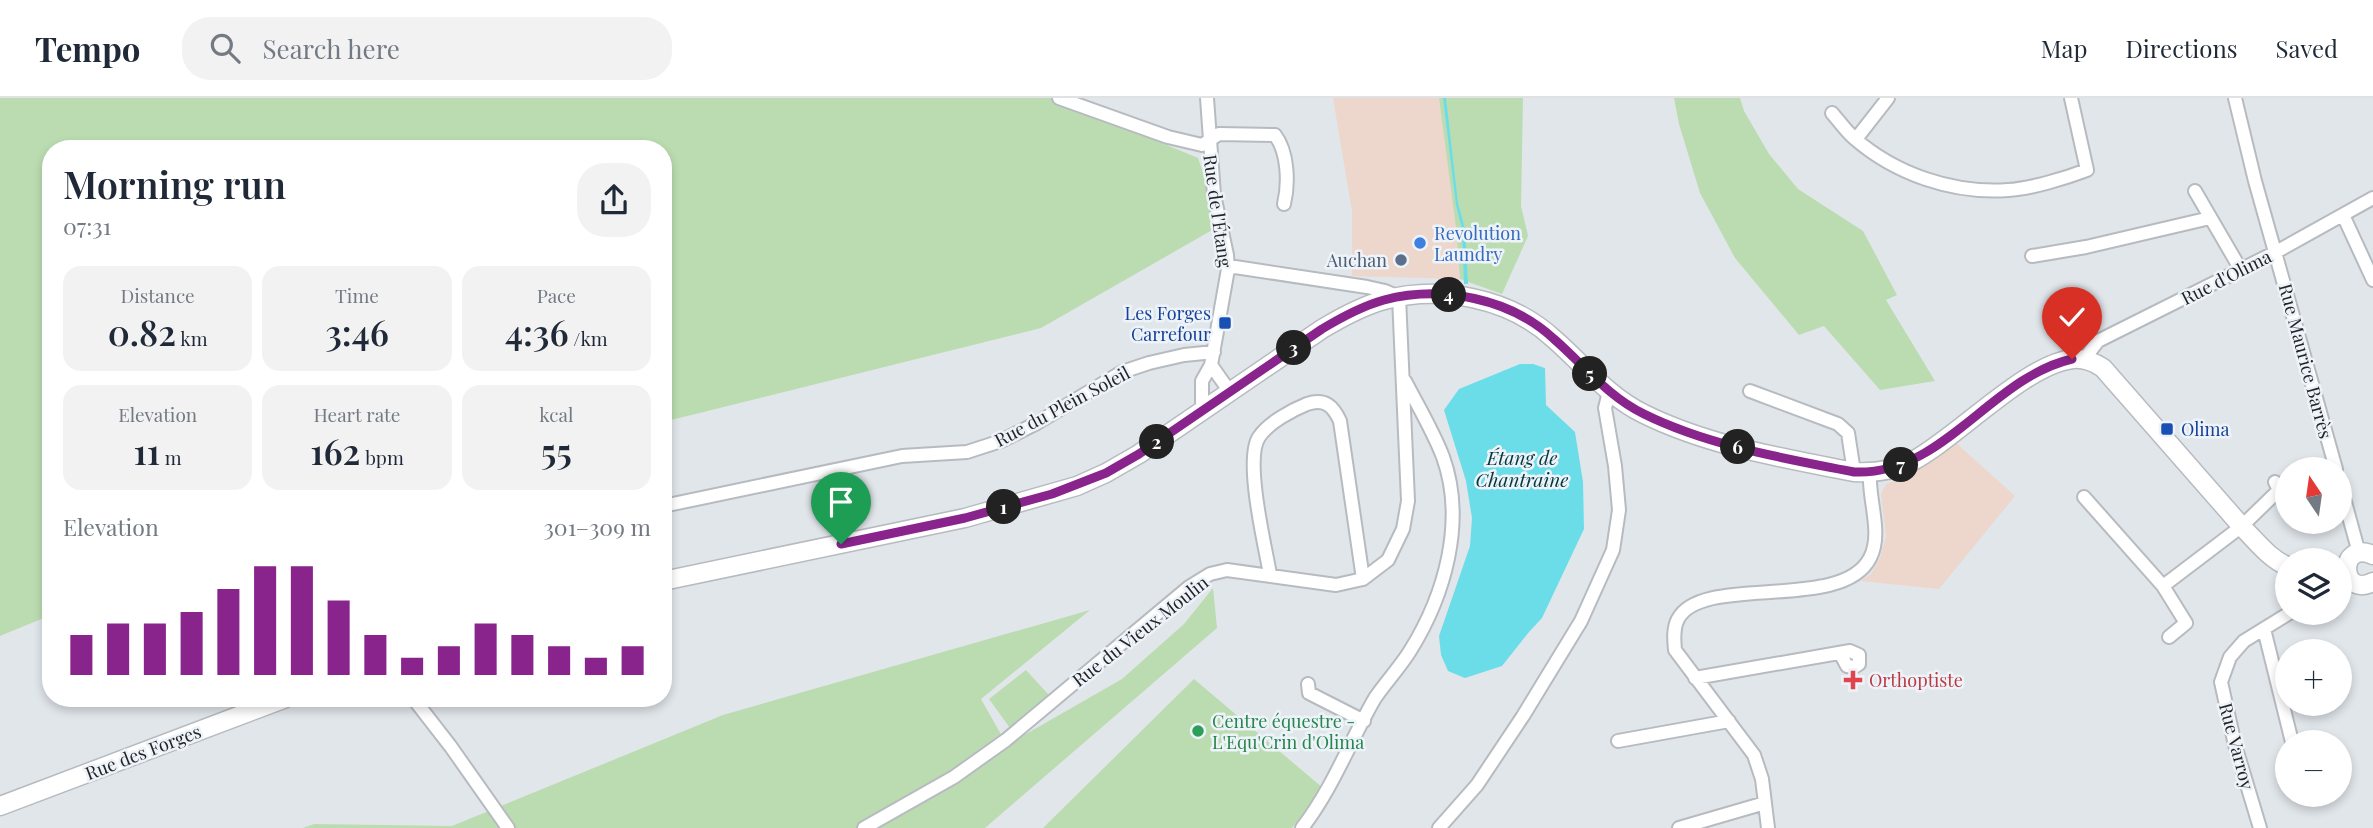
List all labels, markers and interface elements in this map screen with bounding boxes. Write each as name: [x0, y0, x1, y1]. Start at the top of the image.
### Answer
search box: [182, 17, 672, 80]
text: Tempo: [35, 26, 140, 70]
icon: search: [206, 29, 244, 67]
text: Search here: [262, 31, 400, 66]
text: Map: [2041, 32, 2087, 64]
text: Directions: [2125, 32, 2238, 64]
text: Saved: [2276, 32, 2338, 64]
street label: Rue de l'Étang: [1198, 153, 1238, 270]
text: Morning run: [63, 158, 286, 209]
button: share: [577, 163, 651, 237]
text: 07:31: [63, 210, 111, 241]
place label: Revolution Laundry: [1434, 221, 1521, 266]
marker: Revolution Laundry: [1412, 235, 1428, 251]
street label: Rue d'Olima: [2177, 244, 2275, 310]
place label: Auchan: [1326, 248, 1387, 272]
marker: Auchan: [1393, 252, 1409, 268]
pin: 4: [1432, 278, 1466, 312]
text: 4: [1443, 281, 1454, 307]
street label: Rue Maurice Barrès: [2274, 281, 2338, 441]
text: Distance: [121, 282, 195, 308]
text: Time: [335, 282, 379, 308]
text: Pace: [537, 282, 576, 308]
pin: [2042, 287, 2102, 359]
icon: check: [2053, 298, 2091, 336]
place label: Les Forges Carrefour: [1125, 301, 1211, 346]
text: 0.82: [108, 308, 176, 355]
text: 3:46: [325, 308, 389, 355]
text: 4:36: [505, 308, 569, 355]
marker: Les Forges Carrefour: [1217, 315, 1233, 331]
text: km: [176, 325, 208, 351]
text: /km: [569, 325, 608, 351]
pin: 3: [1276, 330, 1312, 366]
text: 3: [1289, 334, 1298, 360]
pin: 5: [1572, 356, 1608, 392]
street label: Rue du Plein Soleil: [990, 360, 1134, 452]
text: 5: [1585, 360, 1594, 386]
text: Elevation: [118, 401, 197, 427]
text: Heart rate: [314, 401, 400, 427]
text: kcal: [539, 401, 573, 427]
place label: Olima: [2181, 417, 2230, 441]
marker: Olima: [2159, 421, 2175, 437]
pin: 2: [1140, 424, 1174, 460]
text: 11: [134, 427, 160, 474]
text: 162: [310, 427, 360, 474]
text: 55: [541, 427, 572, 474]
text: 2: [1152, 428, 1161, 454]
pin: 6: [1720, 430, 1756, 464]
text: 6: [1732, 433, 1743, 459]
text: m: [160, 444, 182, 470]
text: bpm: [360, 444, 404, 470]
water label: Étang de Chantraine: [1476, 444, 1568, 492]
pin: 7: [1884, 448, 1918, 482]
text: 7: [1896, 451, 1905, 477]
north arrow: [2275, 457, 2352, 534]
map controls: [2275, 457, 2352, 807]
pin: [811, 472, 871, 544]
icon: arrive: [822, 483, 860, 521]
pin: 1: [986, 490, 1021, 524]
text: 1: [1000, 493, 1007, 519]
text: Elevation: [63, 511, 159, 542]
text: 301–309 m: [543, 511, 651, 542]
button: layers: [2275, 548, 2352, 625]
street label: Rue du Vieux Moulin: [1067, 570, 1213, 692]
button: +: [2275, 639, 2352, 716]
place label: Orthoptiste: [1869, 668, 1963, 692]
marker: Orthoptiste: [1843, 670, 1863, 690]
street label: Rue Varroy: [2214, 700, 2260, 792]
place label: Centre équestre - L'Equ'Crin d'Olima: [1212, 709, 1364, 754]
street label: Rue des Forges: [82, 719, 204, 785]
marker: Centre équestre - L'Equ'Crin d'Olima: [1190, 723, 1206, 739]
button: −: [2275, 730, 2352, 807]

